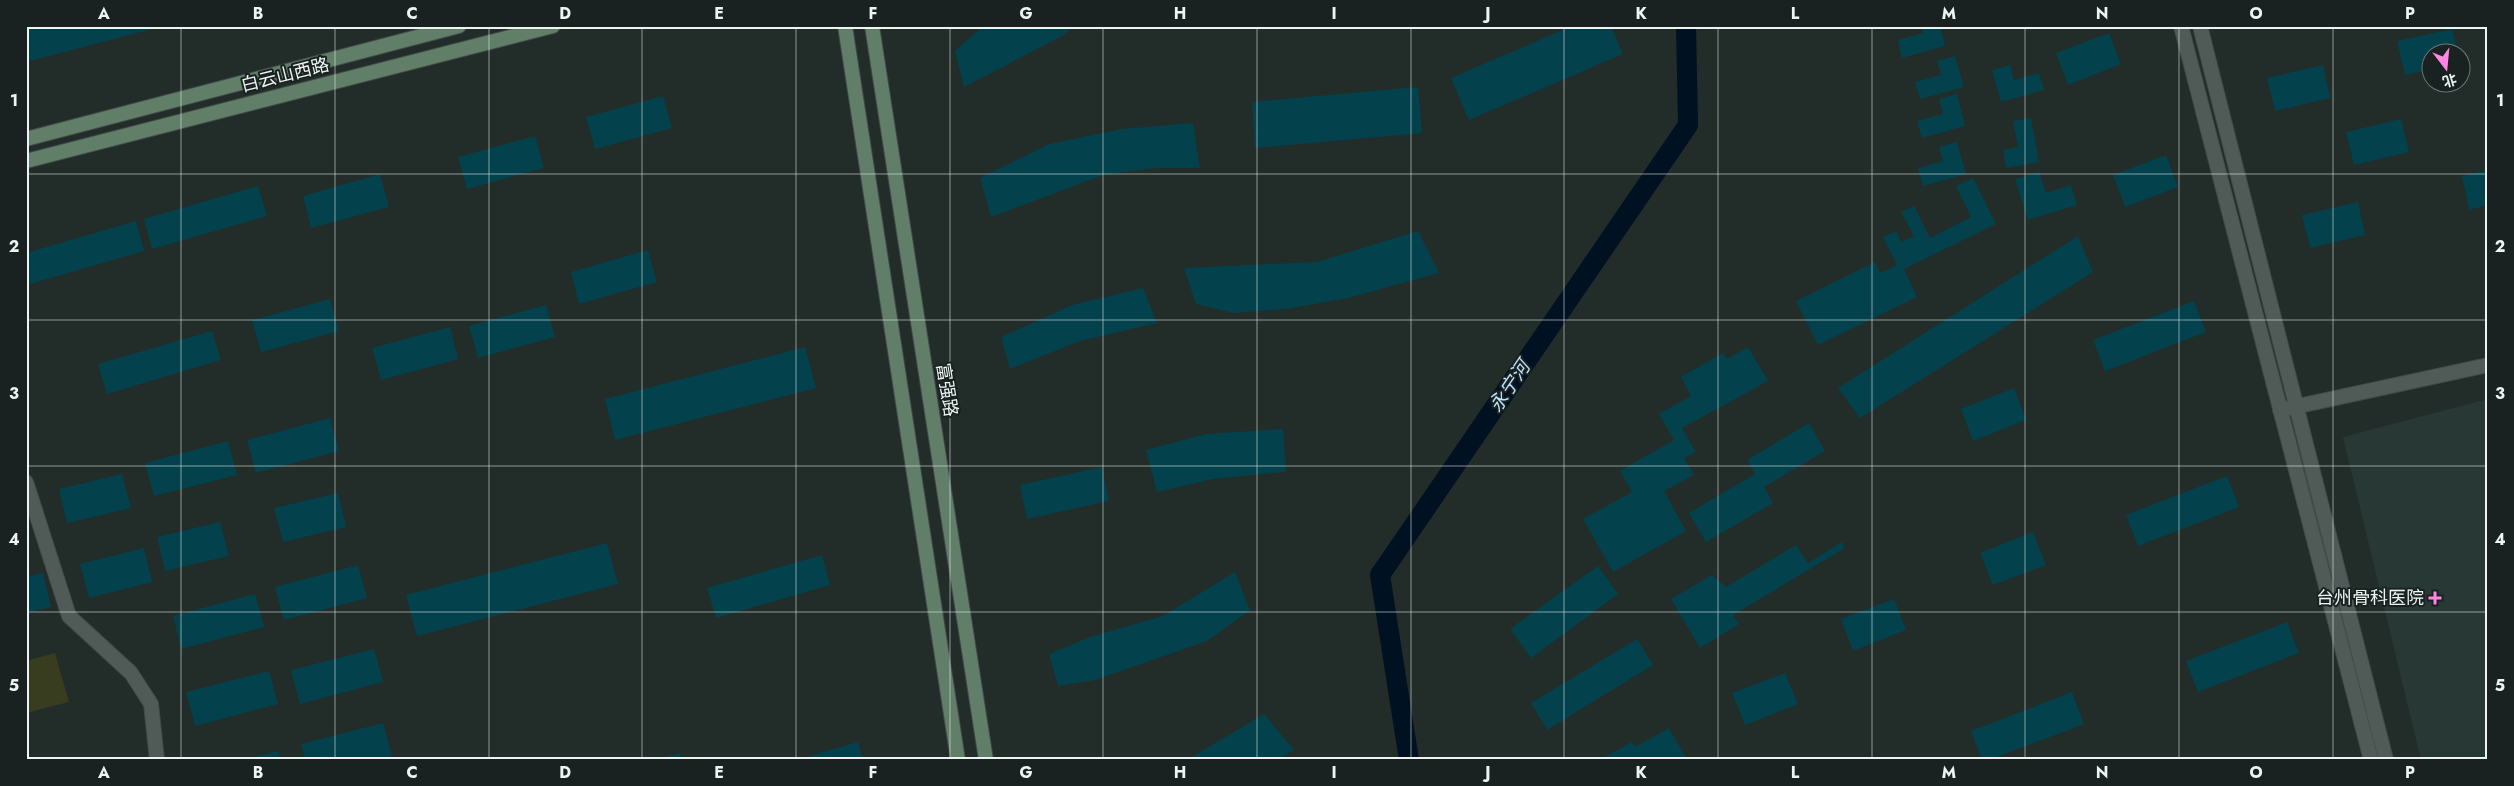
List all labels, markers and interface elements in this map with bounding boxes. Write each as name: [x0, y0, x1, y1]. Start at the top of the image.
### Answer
text: A: [97, 2, 110, 25]
text: B: [253, 2, 263, 25]
text: C: [406, 2, 418, 25]
text: D: [559, 2, 571, 25]
text: E: [714, 2, 724, 25]
text: F: [869, 2, 877, 25]
text: G: [1019, 2, 1033, 25]
text: H: [1174, 2, 1186, 25]
text: I: [1331, 2, 1337, 25]
text: J: [1482, 2, 1491, 25]
text: K: [1635, 2, 1647, 25]
text: L: [1791, 2, 1800, 25]
text: M: [1942, 2, 1956, 25]
text: N: [2096, 2, 2108, 25]
text: O: [2249, 2, 2263, 25]
text: P: [2405, 2, 2415, 25]
north arrow: [2422, 42, 2472, 92]
street label: 白云山西路: [238, 51, 332, 99]
text: 北: [2440, 69, 2459, 92]
text: 1: [10, 89, 18, 112]
text: 1: [2496, 89, 2504, 112]
text: 2: [9, 235, 19, 258]
text: 2: [2495, 235, 2505, 258]
water label: 永宁河: [1482, 352, 1539, 417]
street label: 富强路: [930, 361, 964, 419]
text: 3: [9, 382, 19, 405]
text: 3: [2495, 382, 2505, 405]
text: 4: [8, 528, 20, 551]
text: 4: [2494, 528, 2506, 551]
place label: 台州骨科医院: [2316, 585, 2424, 611]
marker: 台州骨科医院: [2428, 591, 2442, 605]
text: 5: [9, 674, 19, 697]
text: 5: [2495, 674, 2505, 697]
text: A: [97, 761, 110, 784]
text: B: [253, 761, 263, 784]
text: C: [406, 761, 418, 784]
text: D: [559, 761, 571, 784]
text: E: [714, 761, 724, 784]
text: F: [869, 761, 877, 784]
text: G: [1019, 761, 1033, 784]
text: H: [1174, 761, 1186, 784]
text: I: [1331, 761, 1337, 784]
text: J: [1482, 761, 1491, 784]
text: K: [1635, 761, 1647, 784]
text: L: [1791, 761, 1800, 784]
text: M: [1942, 761, 1956, 784]
text: N: [2096, 761, 2108, 784]
text: O: [2249, 761, 2263, 784]
text: P: [2405, 761, 2415, 784]

